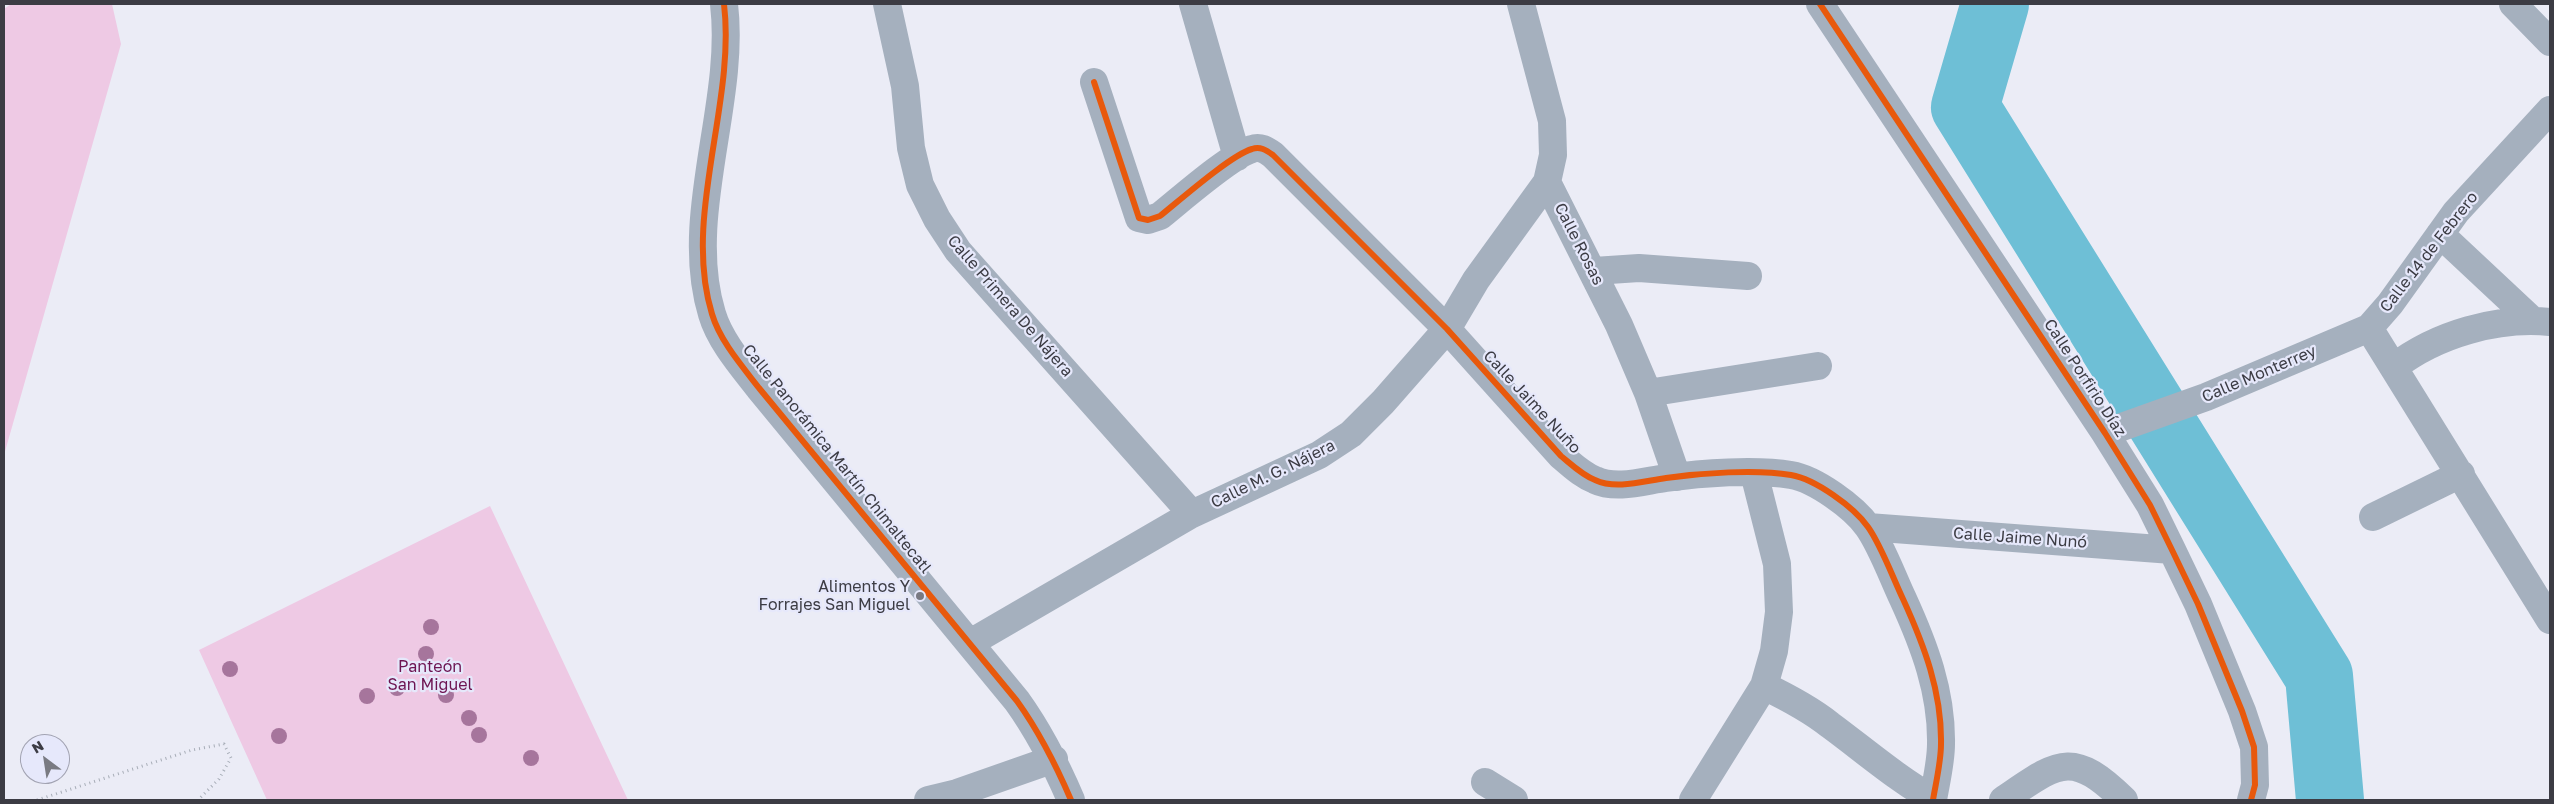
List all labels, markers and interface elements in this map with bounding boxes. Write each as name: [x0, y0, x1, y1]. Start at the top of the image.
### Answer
street label: Calle 14 de Febrero: [2376, 188, 2482, 316]
street label: Calle Rosas: [1550, 200, 1608, 288]
street label: Calle Primera De Nájera: [943, 231, 1077, 381]
street label: Calle Porfirio Díaz: [2040, 315, 2130, 441]
street label: Calle Panorámica Martín Chimaltecatl: [739, 341, 935, 577]
street label: Calle Monterrey: [2199, 341, 2319, 407]
street label: Calle Jaime Nuño: [1479, 346, 1585, 458]
street label: Calle M. G. Nájera: [1208, 436, 1338, 512]
street label: Calle Jaime Nunó: [1952, 524, 2088, 552]
place label: Alimentos Y Forrajes San Miguel: [759, 577, 910, 615]
marker: Alimentos Y Forrajes San Miguel: [914, 590, 926, 602]
park label: Panteón San Miguel: [387, 657, 473, 695]
north arrow: [20, 734, 70, 784]
text: N: [29, 737, 46, 757]

